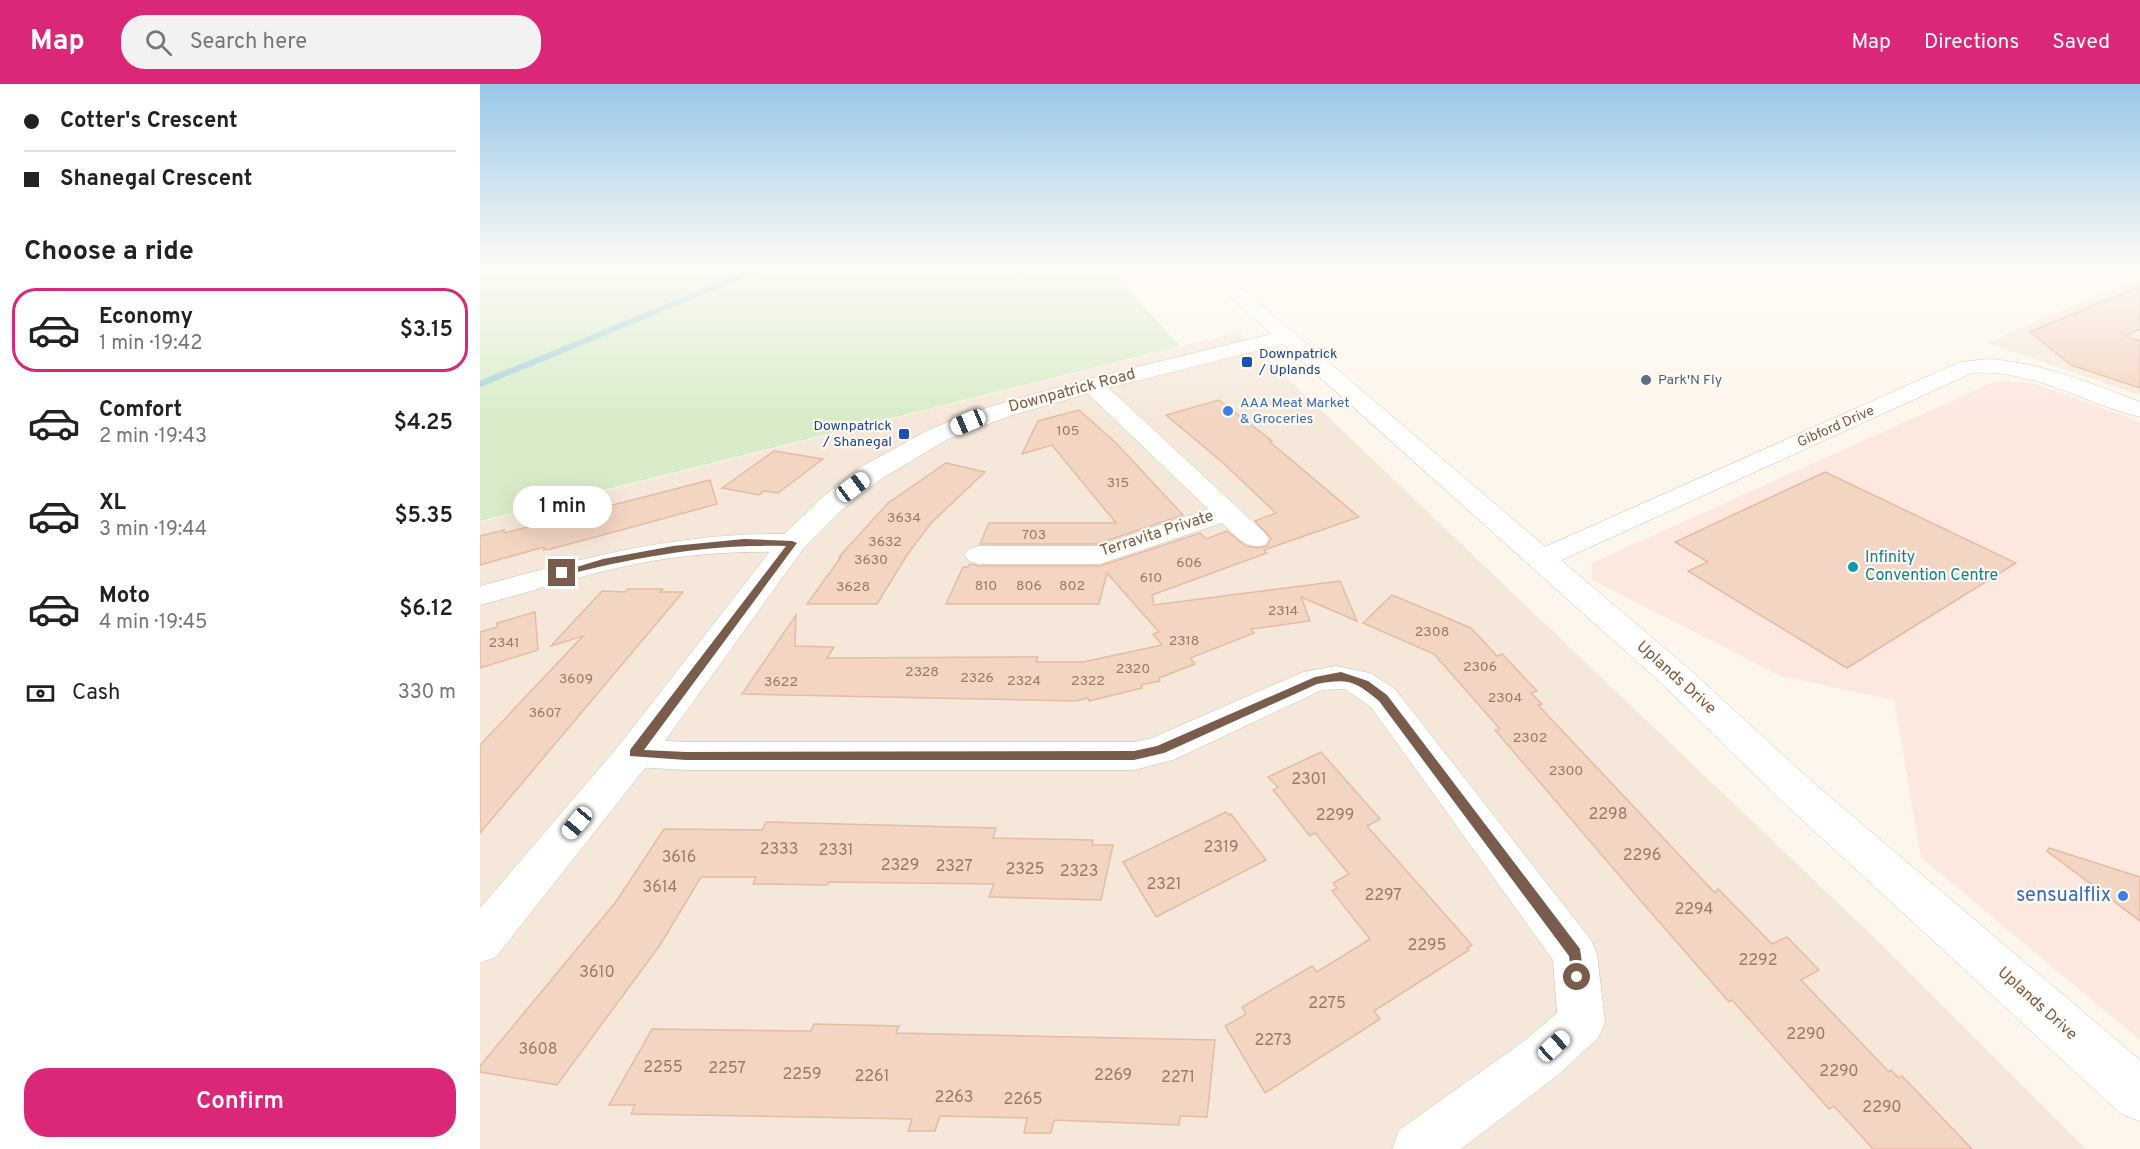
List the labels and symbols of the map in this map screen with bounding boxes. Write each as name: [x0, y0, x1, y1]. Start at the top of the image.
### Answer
place label: Downpatrick / Uplands: [1258, 346, 1338, 379]
marker: Downpatrick / Uplands: [1240, 355, 1254, 369]
street label: Downpatrick Road: [1006, 364, 1138, 418]
place label: Park'N Fly: [1658, 372, 1722, 389]
marker: Park'N Fly: [1639, 373, 1653, 387]
place label: AAA Meat Market & Groceries: [1240, 395, 1349, 428]
street label: Gibford Drive: [1795, 402, 1877, 452]
marker: AAA Meat Market & Groceries: [1221, 404, 1235, 418]
car: [948, 407, 988, 437]
place label: Downpatrick / Shanegal: [813, 418, 892, 451]
house number: 105: [1057, 423, 1079, 440]
marker: Downpatrick / Shanegal: [897, 427, 911, 441]
car: [833, 469, 873, 505]
house number: 315: [1107, 475, 1129, 492]
callout: 1 min: [512, 486, 612, 528]
street label: Terravita Private: [1098, 506, 1216, 562]
house number: 3634: [887, 510, 921, 527]
house number: 703: [1022, 527, 1046, 544]
house number: 3632: [868, 534, 902, 551]
place label: Infinity Convention Centre: [1865, 548, 1998, 586]
house number: 3630: [854, 552, 888, 569]
house number: 606: [1176, 555, 1202, 572]
route end: [548, 559, 575, 586]
marker: Infinity Convention Centre: [1846, 560, 1860, 574]
house number: 610: [1140, 570, 1162, 587]
house number: 810: [975, 578, 997, 595]
house number: 806: [1016, 578, 1042, 595]
house number: 802: [1059, 578, 1085, 595]
house number: 3628: [836, 579, 870, 596]
house number: 2314: [1268, 603, 1298, 620]
house number: 2308: [1415, 624, 1449, 641]
house number: 2318: [1169, 633, 1199, 650]
house number: 2341: [489, 635, 519, 652]
street label: Uplands Drive: [1632, 637, 1720, 719]
house number: 2306: [1463, 659, 1497, 676]
house number: 2320: [1116, 661, 1150, 678]
house number: 2328: [905, 664, 939, 681]
house number: 2326: [960, 670, 994, 687]
house number: 3609: [559, 671, 593, 688]
house number: 2324: [1007, 673, 1041, 690]
house number: 2322: [1071, 673, 1105, 690]
house number: 3622: [764, 674, 798, 691]
house number: 2304: [1488, 690, 1522, 707]
house number: 3607: [529, 705, 561, 722]
house number: 2302: [1513, 730, 1547, 747]
house number: 2300: [1549, 763, 1583, 780]
house number: 2301: [1291, 770, 1327, 790]
car: [559, 803, 595, 843]
house number: 2298: [1589, 805, 1627, 825]
house number: 2299: [1316, 806, 1354, 826]
house number: 2319: [1204, 838, 1238, 858]
house number: 2333: [760, 840, 798, 860]
house number: 2331: [819, 841, 854, 861]
house number: 2296: [1623, 846, 1661, 866]
house number: 3616: [662, 848, 696, 868]
house number: 2329: [881, 856, 919, 876]
house number: 2327: [935, 857, 973, 877]
house number: 2325: [1006, 860, 1044, 880]
house number: 2323: [1060, 862, 1098, 882]
house number: 2321: [1147, 875, 1181, 895]
house number: 3614: [643, 878, 677, 898]
place label: sensualflix: [2016, 883, 2111, 909]
house number: 2297: [1364, 886, 1402, 906]
marker: sensualflix: [2116, 889, 2130, 903]
house number: 2294: [1674, 900, 1714, 920]
house number: 2295: [1407, 936, 1447, 956]
house number: 2292: [1739, 951, 1777, 971]
house number: 3610: [579, 963, 615, 983]
route start: [1563, 963, 1590, 990]
street label: Uplands Drive: [1993, 963, 2081, 1045]
house number: 2275: [1308, 994, 1346, 1014]
house number: 2290: [1786, 1025, 1826, 1045]
car: [1535, 1027, 1573, 1065]
house number: 2273: [1254, 1031, 1292, 1051]
house number: 3608: [518, 1040, 558, 1060]
house number: 2255: [643, 1058, 683, 1078]
house number: 2257: [708, 1059, 746, 1079]
house number: 2290: [1819, 1062, 1859, 1082]
house number: 2259: [783, 1065, 821, 1085]
house number: 2269: [1094, 1066, 1132, 1086]
house number: 2261: [854, 1067, 890, 1087]
house number: 2271: [1161, 1068, 1195, 1088]
house number: 2263: [935, 1088, 973, 1108]
house number: 2265: [1003, 1090, 1043, 1110]
house number: 2290: [1862, 1098, 1902, 1118]

